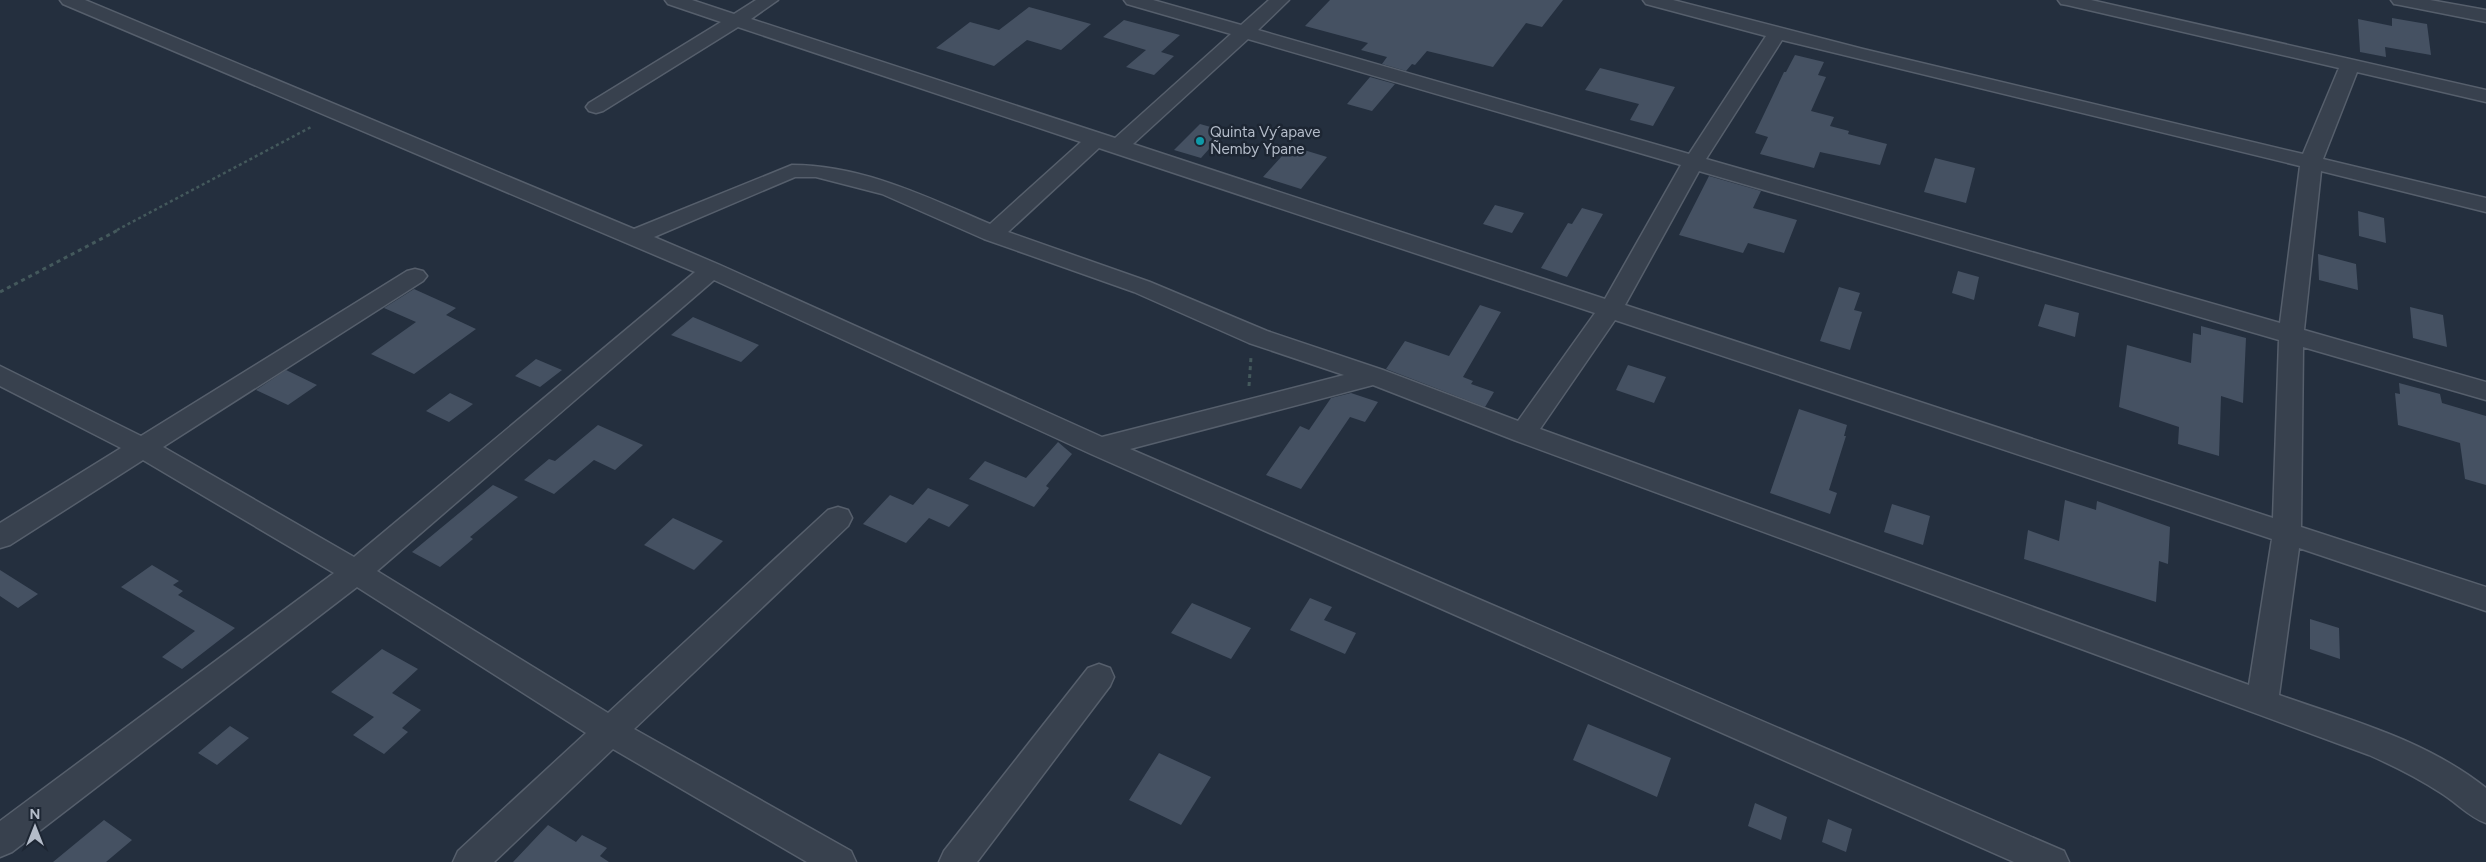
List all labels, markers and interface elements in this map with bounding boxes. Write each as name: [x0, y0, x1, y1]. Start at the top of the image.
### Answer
place label: Quinta Vy´apave Ñemby Ypane: [1210, 123, 1320, 158]
marker: Quinta Vy´apave Ñemby Ypane: [1194, 135, 1206, 147]
north arrow: [10, 802, 60, 852]
text: N: [30, 806, 40, 823]

